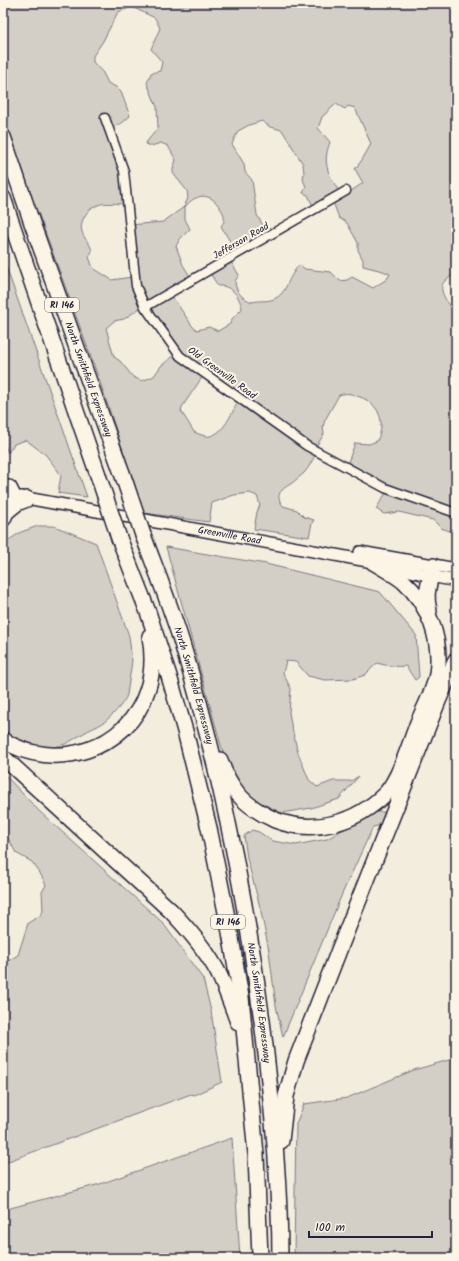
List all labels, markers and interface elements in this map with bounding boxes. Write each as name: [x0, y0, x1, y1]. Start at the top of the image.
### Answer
street label: Jefferson Road: [210, 218, 273, 264]
road number: RI 146: [45, 298, 79, 312]
street label: North Smithfield Expressway: [60, 320, 117, 440]
street label: Old Greenville Road: [184, 343, 260, 404]
street label: Greenville Road: [197, 522, 263, 549]
street label: North Smithfield Expressway: [169, 625, 218, 746]
road number: RI 146: [211, 915, 245, 929]
street label: North Smithfield Expressway: [243, 941, 275, 1064]
scale bar: [309, 1213, 432, 1239]
text: 100 m: [315, 1218, 346, 1237]

